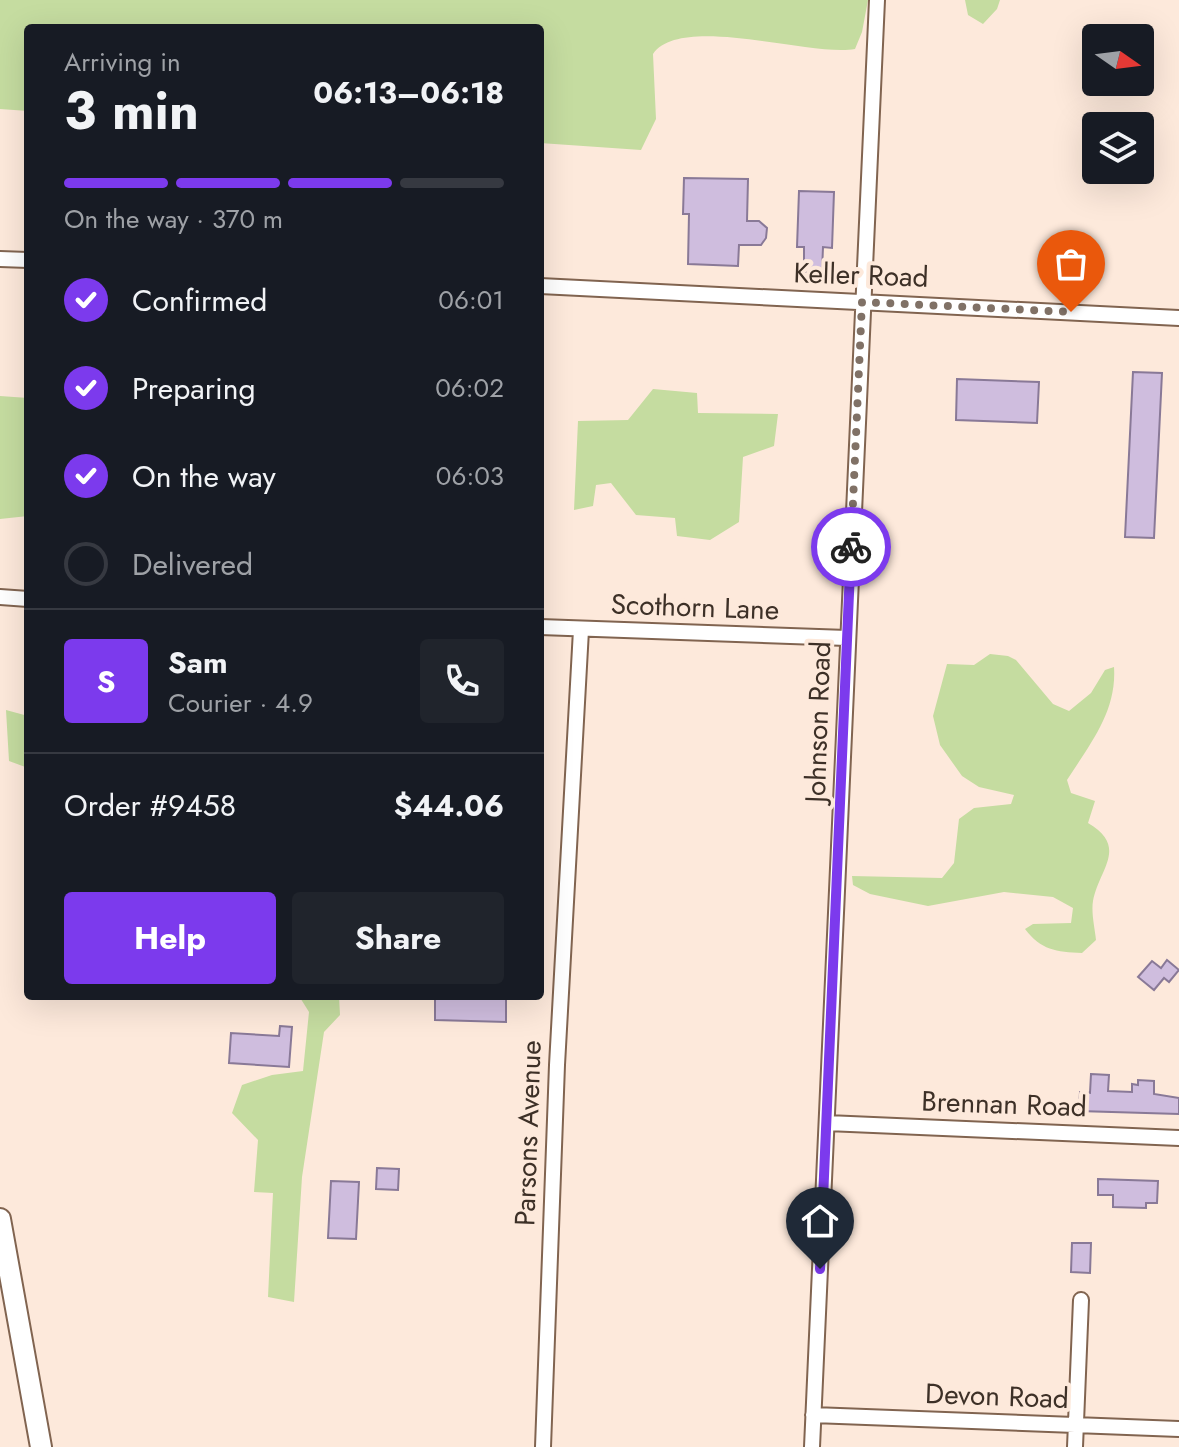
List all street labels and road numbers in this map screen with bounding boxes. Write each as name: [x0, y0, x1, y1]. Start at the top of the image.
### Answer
street label: Keller Road: [793, 252, 929, 298]
street label: Scothorn Lane: [610, 584, 780, 630]
street label: Johnson Road: [795, 641, 841, 807]
street label: Parsons Avenue: [504, 1039, 552, 1227]
street label: Brennan Road: [921, 1081, 1087, 1127]
street label: Devon Road: [924, 1373, 1070, 1419]

